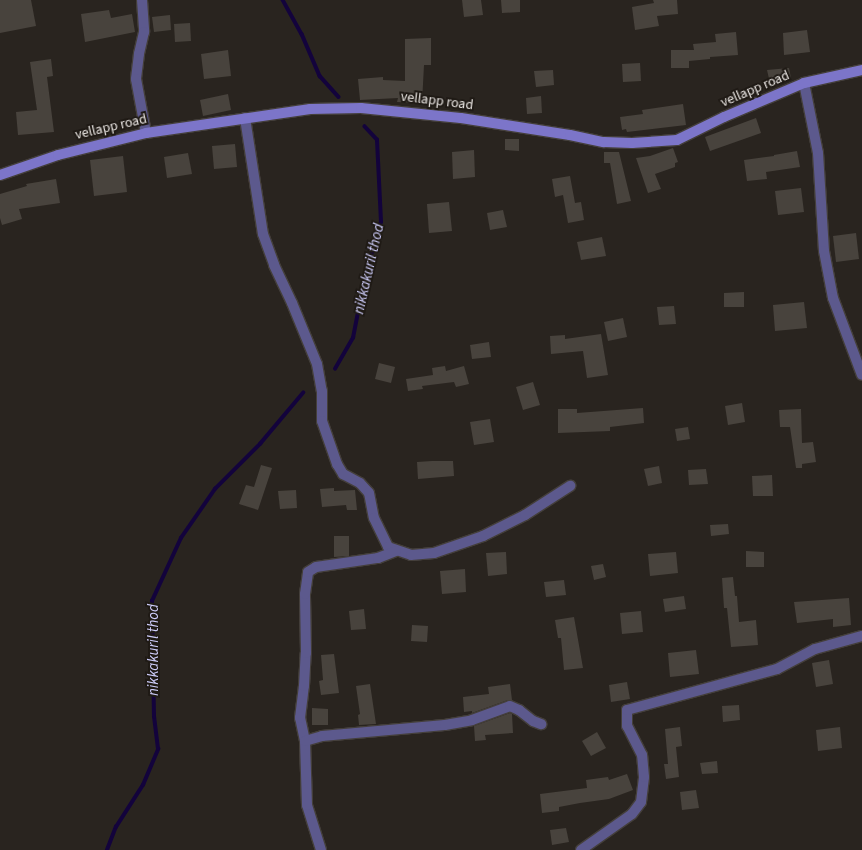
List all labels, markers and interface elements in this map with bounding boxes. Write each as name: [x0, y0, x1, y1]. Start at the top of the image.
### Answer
street label: vellapp road: [718, 67, 792, 111]
street label: vellapp road: [400, 88, 474, 114]
street label: vellapp road: [74, 111, 148, 143]
water label: nikkakuril thod: [350, 222, 388, 316]
water label: nikkakuril thod: [145, 604, 163, 696]

